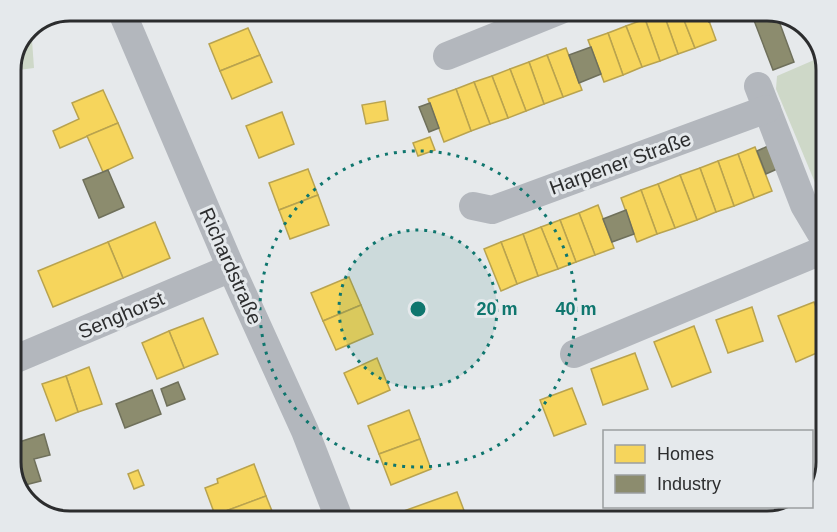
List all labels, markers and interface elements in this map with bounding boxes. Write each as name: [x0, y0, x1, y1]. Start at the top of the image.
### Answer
street label: Harpener Straße: [546, 127, 694, 199]
street label: Richardstraße: [195, 204, 267, 328]
street label: Senghorst: [75, 287, 168, 343]
centre of rings: [408, 299, 428, 319]
text: 20 m: [476, 299, 518, 319]
text: 40 m: [555, 299, 597, 319]
legend: [603, 430, 813, 508]
text: Homes: [657, 444, 714, 464]
text: Industry: [657, 474, 721, 494]

